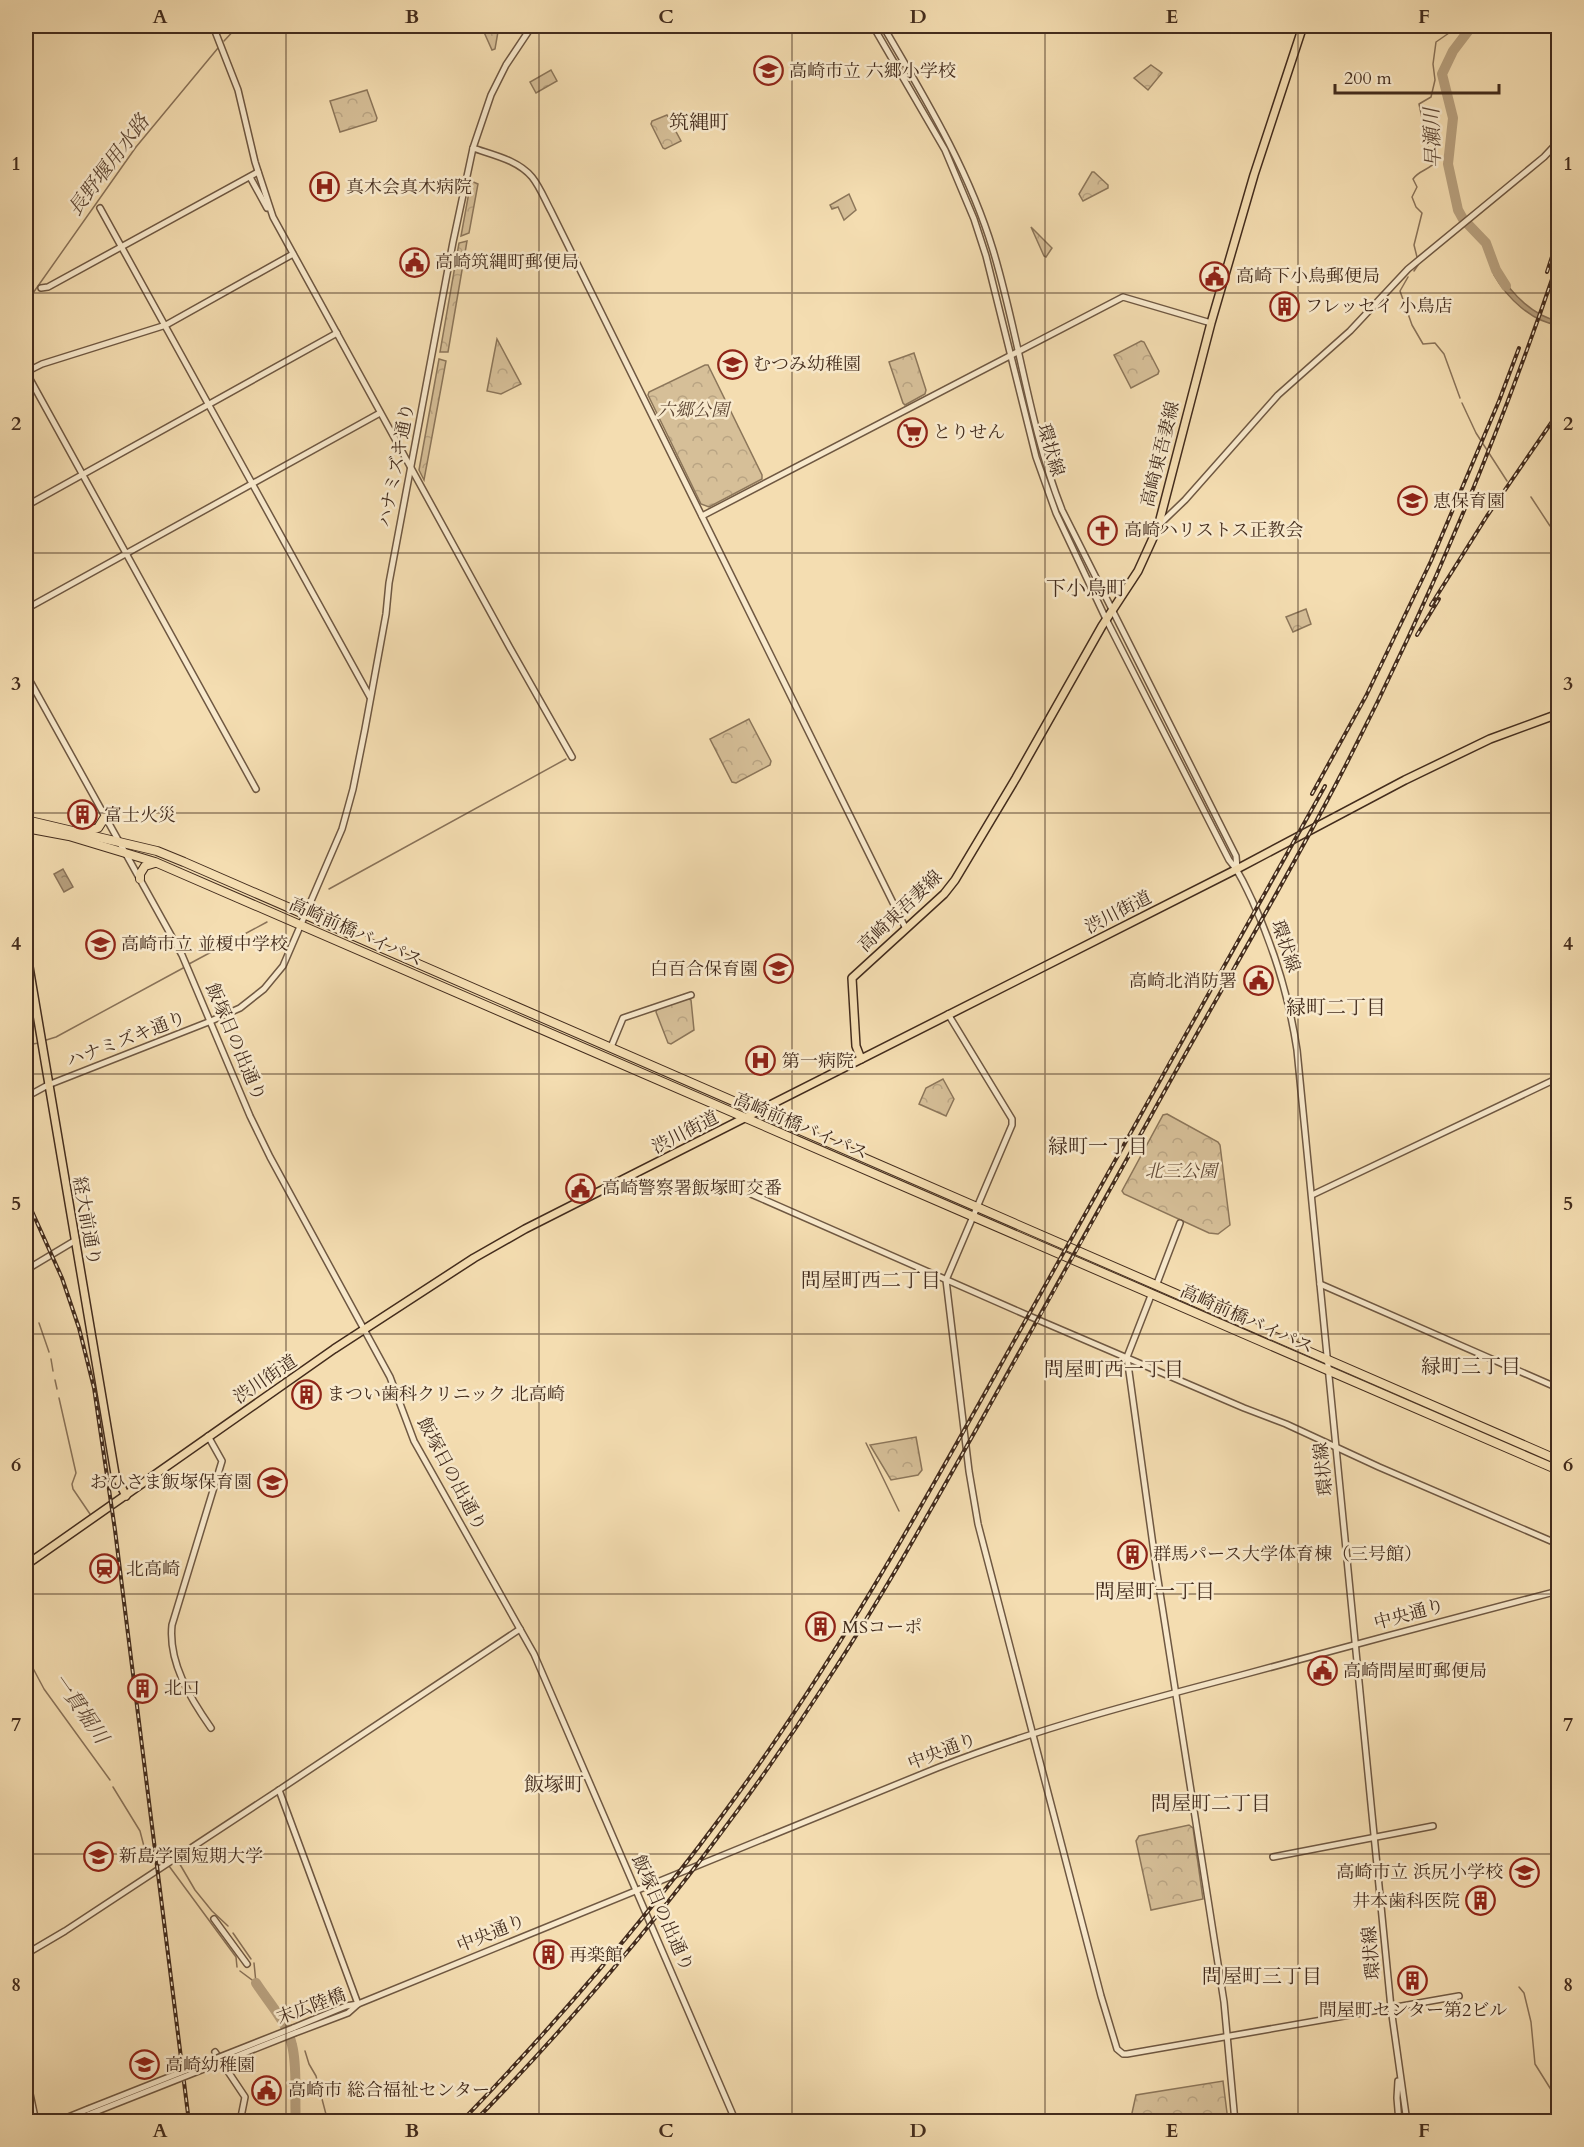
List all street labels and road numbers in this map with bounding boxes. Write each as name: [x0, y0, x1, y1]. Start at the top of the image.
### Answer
street label: 高崎東吾妻線: [1135, 399, 1186, 510]
street label: ハナミズキ通り: [372, 401, 421, 529]
street label: 環状線: [1031, 421, 1070, 480]
street label: 高崎東吾妻線: [853, 865, 948, 958]
street label: 渋川街道: [1080, 885, 1156, 940]
street label: 高崎前橋バイパス: [285, 892, 426, 973]
street label: 環状線: [1265, 917, 1306, 976]
street label: 飯塚日の出通り: [199, 979, 272, 1105]
street label: ハナミズキ通り: [63, 1005, 189, 1074]
street label: 高崎前橋バイパス: [730, 1087, 872, 1166]
street label: 渋川街道: [647, 1105, 723, 1160]
street label: 経大前通り: [66, 1175, 107, 1268]
street label: 高崎前橋バイパス: [1176, 1279, 1317, 1360]
street label: 渋川街道: [228, 1349, 302, 1410]
street label: 飯塚日の出通り: [411, 1413, 492, 1536]
street label: 環状線: [1308, 1441, 1339, 1497]
street label: 中央通り: [1371, 1593, 1447, 1636]
street label: 中央通り: [904, 1727, 980, 1776]
street label: 飯塚日の出通り: [625, 1851, 700, 1976]
street label: 中央通り: [453, 1908, 529, 1959]
street label: 環状線: [1357, 1925, 1386, 1981]
street label: 末広陸橋: [273, 1982, 349, 2031]

